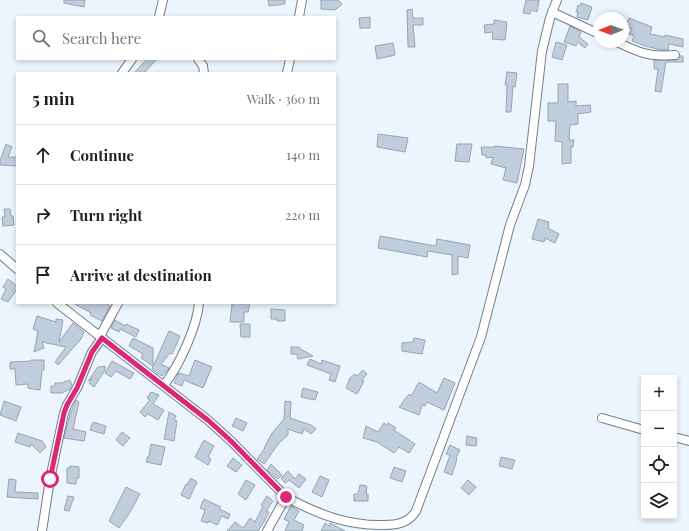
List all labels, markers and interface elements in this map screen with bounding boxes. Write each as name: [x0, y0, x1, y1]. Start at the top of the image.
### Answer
north arrow: [593, 12, 629, 48]
search box: [16, 16, 336, 60]
icon: search: [30, 27, 52, 49]
text: Search here: [62, 28, 141, 48]
text: 5 min: [32, 87, 75, 109]
text: Walk · 360 m: [247, 90, 320, 107]
icon: ahead: [32, 144, 54, 166]
text: Continue: [70, 145, 134, 165]
text: 140 m: [286, 146, 320, 163]
icon: right: [32, 204, 54, 226]
text: Turn right: [70, 205, 143, 225]
text: 220 m: [285, 206, 320, 223]
icon: arrive: [32, 264, 54, 286]
text: Arrive at destination: [70, 265, 212, 285]
map controls: [641, 375, 677, 519]
button: +: [641, 375, 677, 411]
button: −: [641, 411, 677, 447]
button: locate: [641, 447, 677, 483]
route start: [41, 470, 59, 488]
button: layers: [641, 483, 677, 519]
route end: [277, 488, 295, 506]

